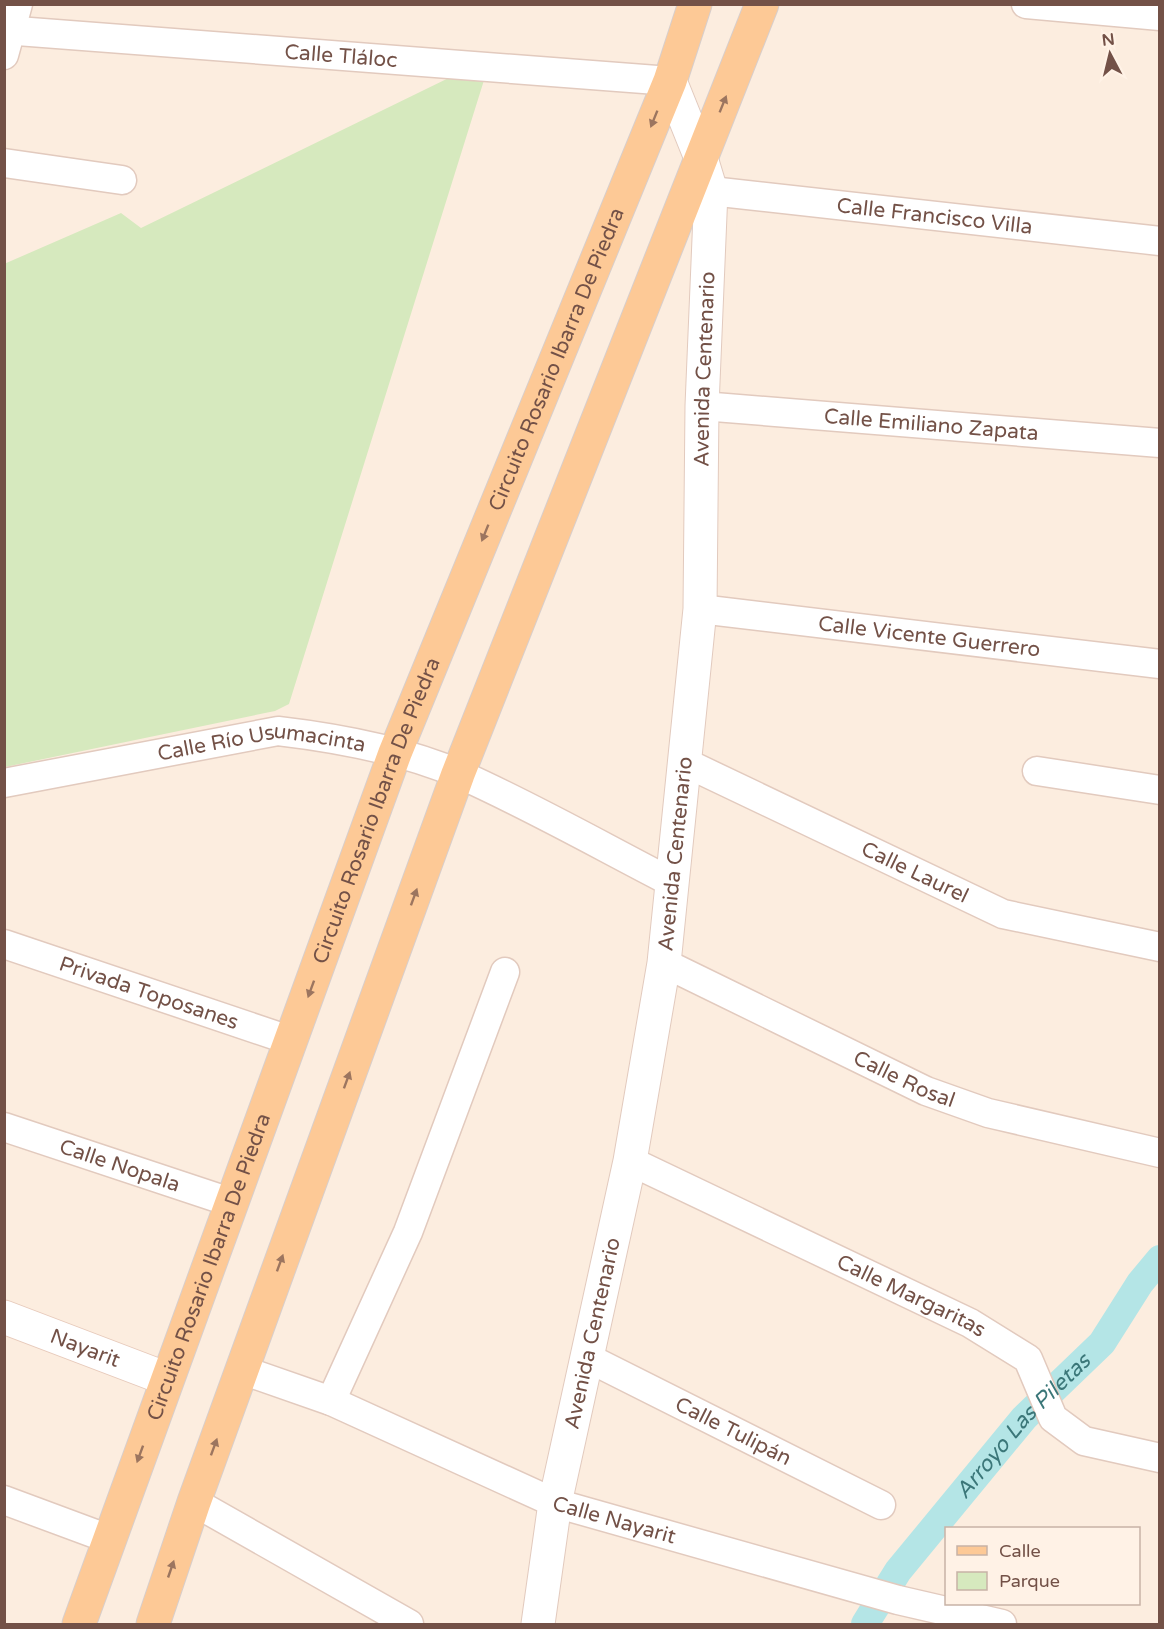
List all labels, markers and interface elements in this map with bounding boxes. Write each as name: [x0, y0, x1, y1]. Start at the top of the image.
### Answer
north arrow: [1080, 24, 1140, 84]
text: N: [1101, 29, 1116, 51]
street label: Calle Tláloc: [284, 39, 398, 73]
one-way arrow: [718, 94, 728, 112]
one-way arrow: [649, 110, 658, 128]
street label: Calle Francisco Villa: [835, 193, 1034, 239]
street label: Circuito Rosario Ibarra De Piedra: [483, 204, 629, 515]
street label: Avenida Centenario: [689, 271, 720, 467]
street label: Calle Emiliano Zapata: [823, 403, 1040, 446]
one-way arrow: [480, 524, 489, 542]
street label: Calle Vicente Guerrero: [817, 611, 1042, 662]
street label: Circuito Rosario Ibarra De Piedra: [307, 654, 445, 967]
street label: Calle Río Usumacinta: [155, 718, 368, 766]
street label: Avenida Centenario: [653, 755, 697, 952]
street label: Calle Laurel: [857, 836, 973, 908]
one-way arrow: [409, 888, 419, 906]
street label: Privada Toposanes: [56, 951, 242, 1035]
one-way arrow: [305, 981, 315, 999]
street label: Calle Rosal: [849, 1045, 958, 1113]
one-way arrow: [343, 1071, 352, 1089]
street label: Circuito Rosario Ibarra De Piedra: [141, 1110, 276, 1424]
street label: Calle Nopala: [56, 1134, 183, 1197]
street label: Avenida Centenario: [559, 1235, 625, 1431]
street label: Calle Margaritas: [833, 1249, 991, 1342]
one-way arrow: [276, 1254, 286, 1272]
street label: Nayarit: [47, 1323, 124, 1373]
water label: Arroyo Las Piletas: [950, 1347, 1097, 1504]
street label: Calle Tulipán: [671, 1391, 796, 1471]
one-way arrow: [210, 1438, 219, 1456]
one-way arrow: [135, 1445, 145, 1463]
street label: Calle Nayarit: [550, 1490, 679, 1549]
legend: [945, 1527, 1140, 1605]
text: Calle: [999, 1540, 1041, 1562]
one-way arrow: [167, 1560, 177, 1578]
text: Parque: [999, 1570, 1060, 1592]

